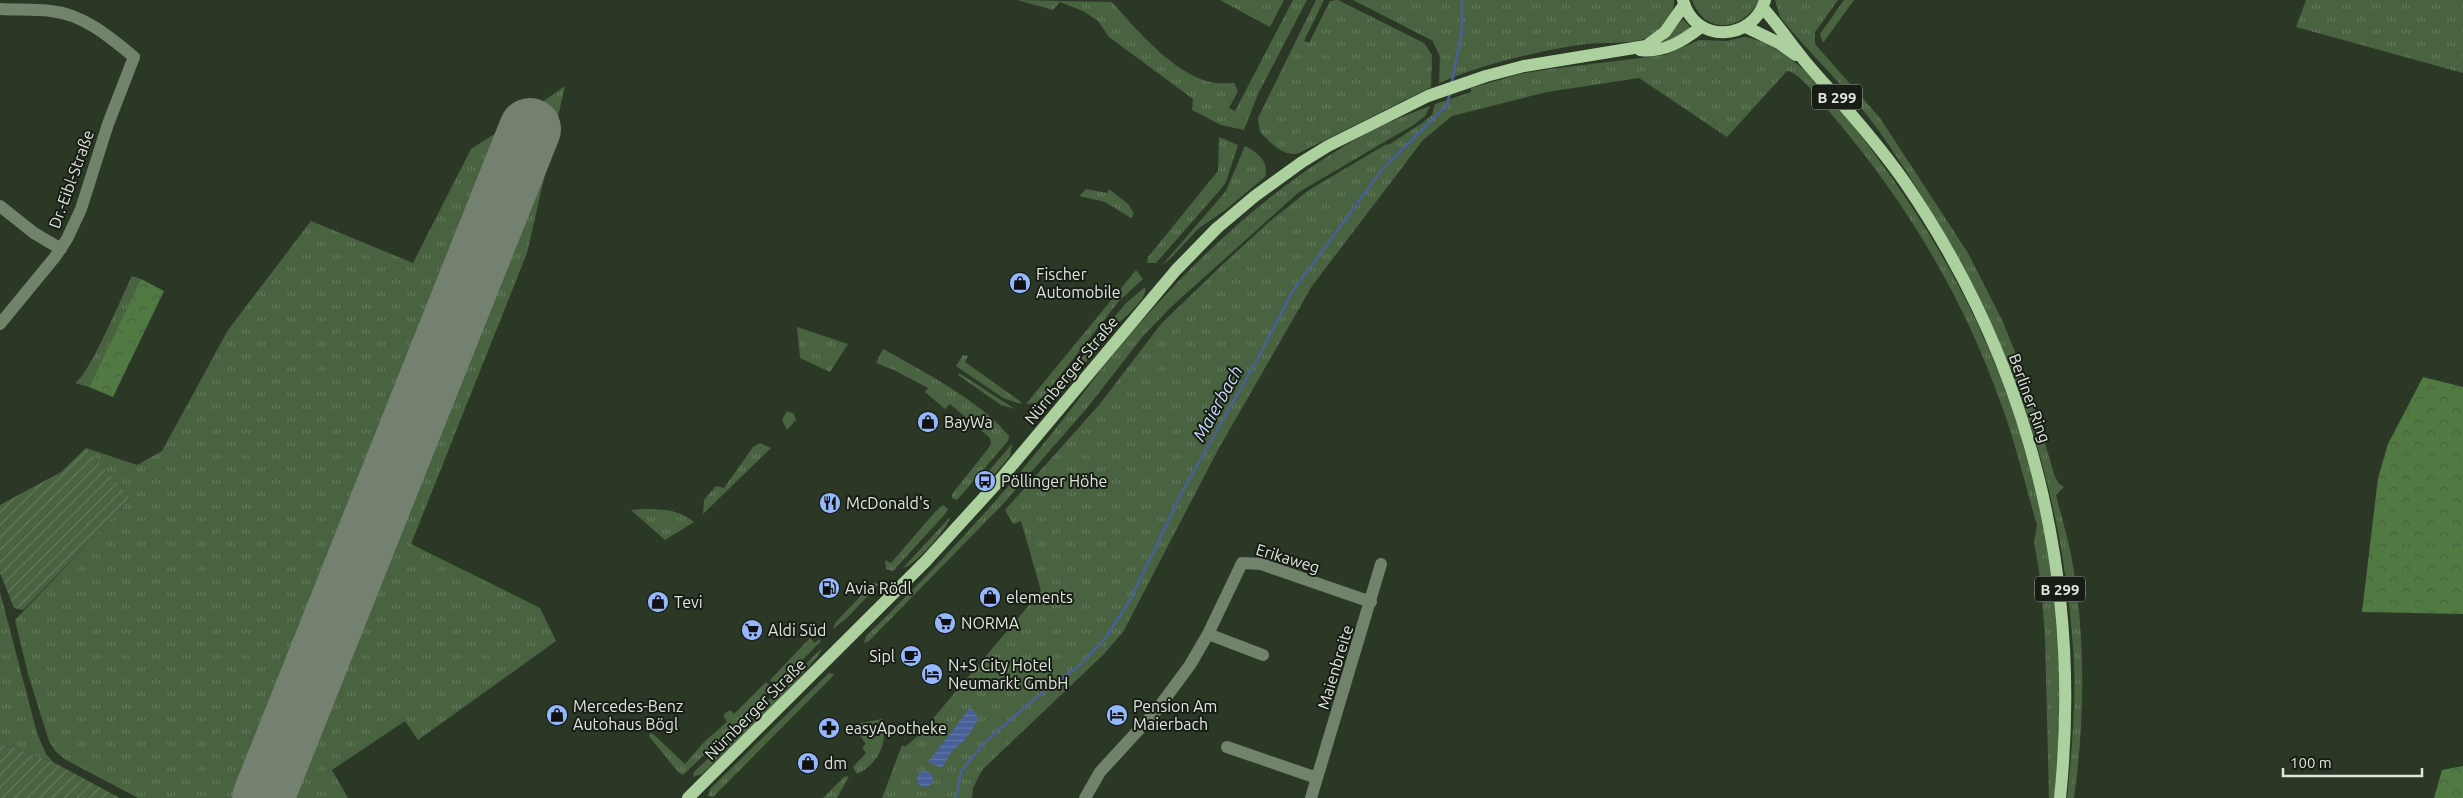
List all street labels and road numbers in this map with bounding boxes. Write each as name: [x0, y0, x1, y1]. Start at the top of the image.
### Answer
road number: B 299: [1812, 84, 1862, 110]
street label: Dr.-Eibl-Straße: [45, 127, 97, 231]
street label: Nürnberger Straße: [1021, 312, 1121, 428]
street label: Berliner Ring: [2006, 351, 2054, 445]
street label: Erikaweg: [1254, 540, 1322, 576]
road number: B 299: [2035, 576, 2085, 602]
street label: Maienbreite: [1314, 623, 1356, 711]
street label: Nürnberger Straße: [701, 655, 809, 763]

